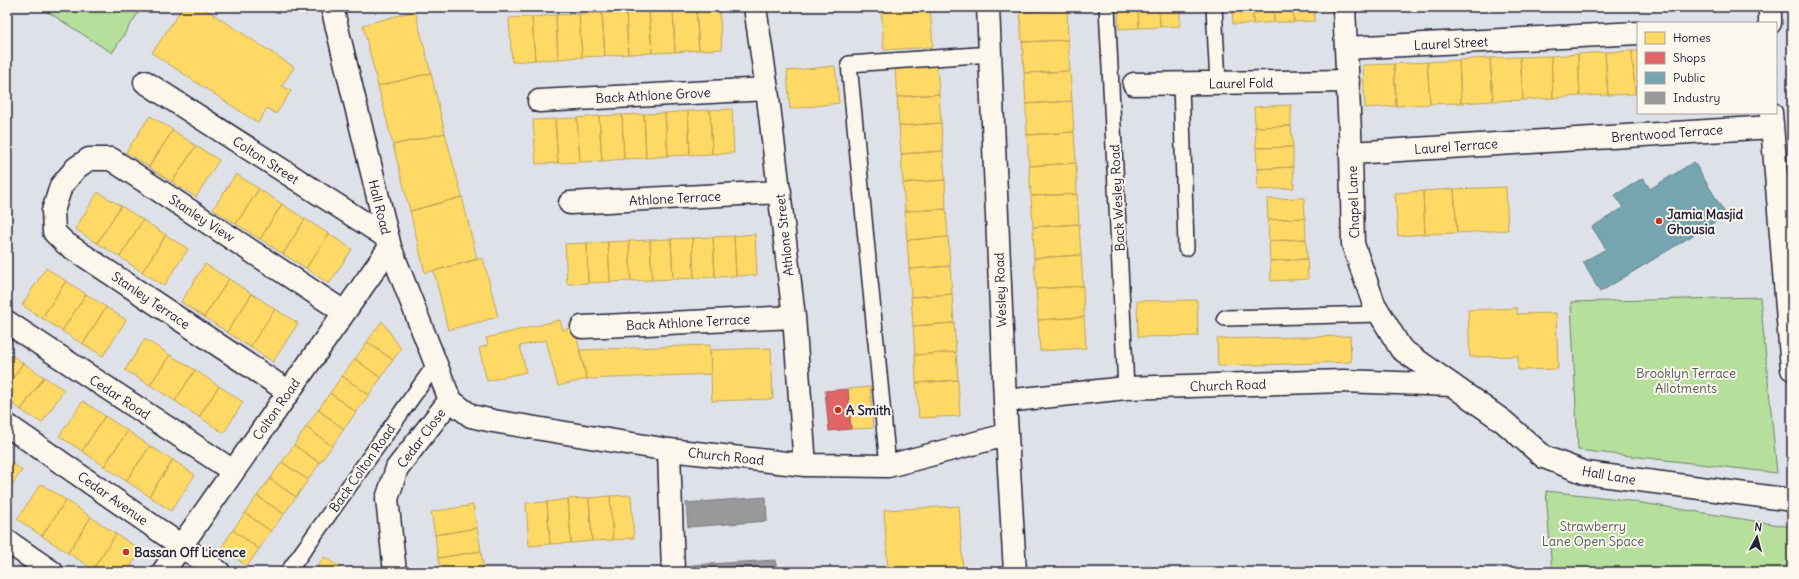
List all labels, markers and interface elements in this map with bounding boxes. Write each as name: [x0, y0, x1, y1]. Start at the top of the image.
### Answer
legend: [1637, 22, 1777, 114]
text: Homes: [1673, 30, 1711, 45]
street label: Laurel Street: [1413, 33, 1489, 54]
text: Shops: [1673, 50, 1706, 65]
text: Public: [1673, 70, 1705, 85]
street label: Laurel Fold: [1209, 74, 1274, 93]
street label: Back Athlone Grove: [595, 84, 711, 107]
text: Industry: [1673, 90, 1720, 105]
street label: Brentwood Terrace: [1611, 121, 1723, 146]
street label: Colton Street: [229, 133, 303, 188]
street label: Laurel Terrace: [1414, 135, 1499, 158]
street label: Back Wesley Road: [1106, 144, 1129, 252]
street label: Chapel Lane: [1344, 165, 1363, 239]
street label: Hall Road: [364, 178, 395, 237]
street label: Athlone Terrace: [629, 188, 721, 209]
street label: Stanley View: [166, 191, 238, 246]
street label: Athlone Street: [772, 192, 797, 277]
place label: Jamia Masjid Ghousia: [1667, 206, 1743, 238]
marker: Jamia Masjid Ghousia: [1654, 216, 1664, 226]
street label: Wesley Road: [991, 252, 1010, 328]
street label: Stanley Terrace: [108, 268, 193, 333]
street label: Back Athlone Terrace: [626, 311, 751, 334]
park label: Brooklyn Terrace Allotments: [1636, 365, 1736, 397]
street label: Cedar Road: [86, 371, 154, 424]
street label: Colton Road: [249, 375, 304, 443]
street label: Church Road: [1190, 376, 1267, 395]
place label: A Smith: [846, 402, 891, 419]
street label: Cedar Close: [393, 405, 449, 472]
marker: A Smith: [833, 405, 843, 415]
street label: Back Colton Road: [326, 421, 399, 516]
street label: Church Road: [687, 444, 765, 469]
street label: Hall Lane: [1581, 462, 1637, 489]
street label: Cedar Avenue: [74, 468, 151, 529]
north arrow: [1737, 517, 1777, 557]
park label: Strawberry Lane Open Space: [1542, 518, 1644, 550]
text: N: [1754, 520, 1763, 534]
place label: Bassan Off Licence: [134, 544, 246, 561]
marker: Bassan Off Licence: [121, 547, 131, 557]

